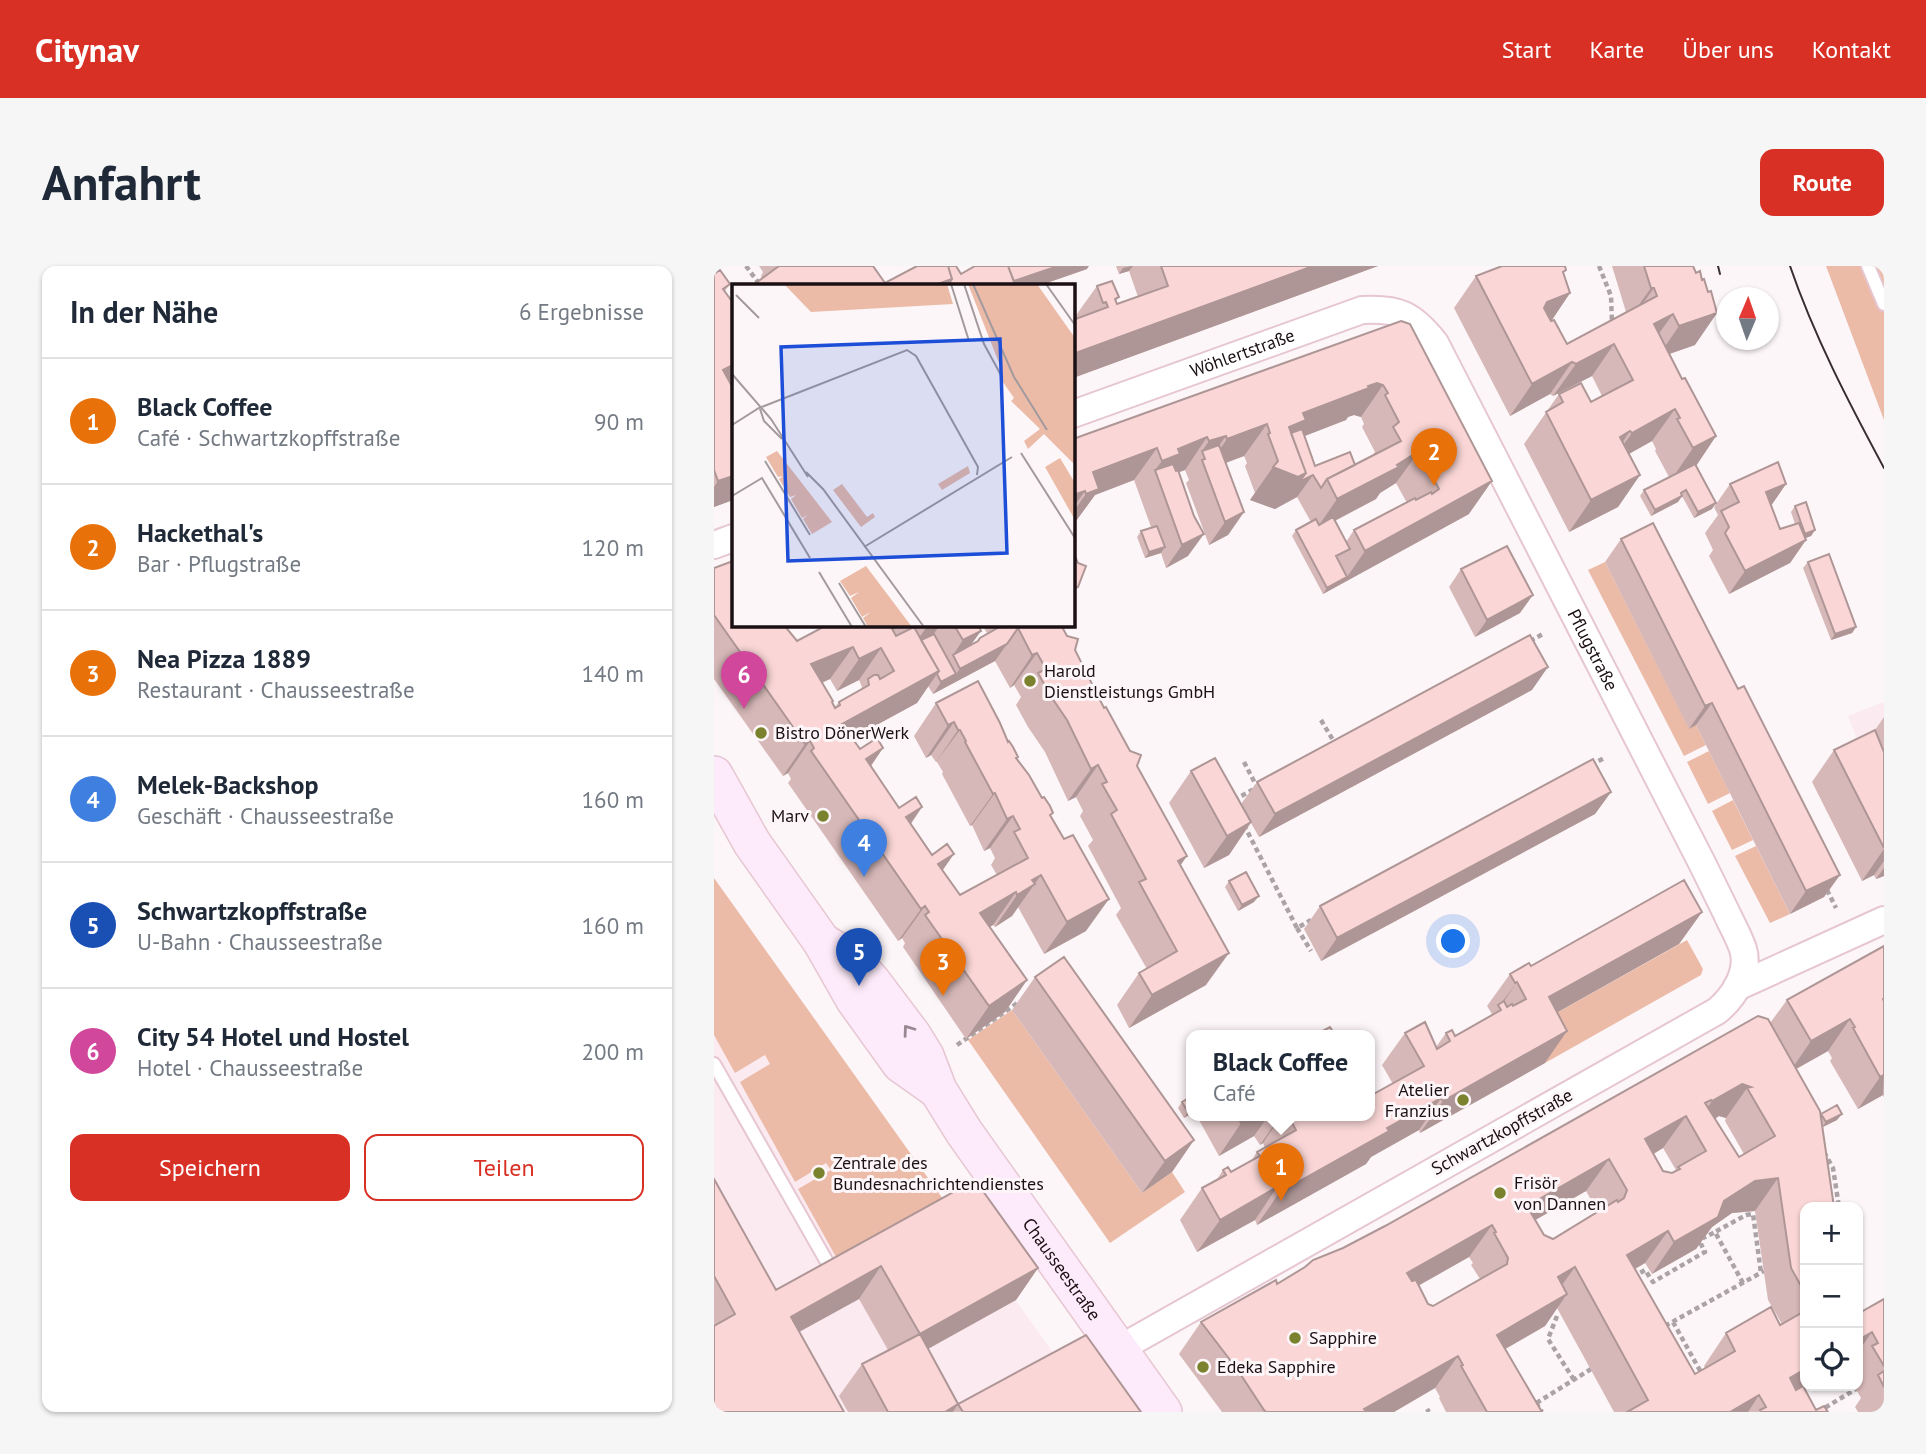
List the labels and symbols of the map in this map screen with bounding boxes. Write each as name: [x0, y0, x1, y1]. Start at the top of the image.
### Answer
inset map: [732, 284, 1074, 626]
north arrow: [1716, 287, 1779, 350]
street label: Wöhlertstraße: [1187, 323, 1298, 382]
pin: 2: [1411, 428, 1457, 486]
street label: Pflugstraße: [1563, 605, 1624, 694]
pin: 6: [721, 651, 767, 709]
place label: Harold Dienstleistungs GmbH: [1044, 659, 1215, 703]
marker: Harold Dienstleistungs GmbH: [1022, 673, 1038, 689]
place label: Bistro DönerWerk: [775, 721, 910, 744]
marker: Bistro DönerWerk: [753, 725, 769, 741]
place label: Marv: [771, 804, 809, 827]
marker: Marv: [815, 808, 831, 824]
pin: 4: [841, 819, 887, 877]
your location: [1436, 924, 1470, 958]
pin: 5: [836, 928, 882, 986]
pin: 3: [920, 938, 966, 996]
one-way arrow: [904, 1025, 916, 1038]
place label: Atelier Franzius: [1385, 1078, 1449, 1122]
street label: Schwartzkopffstraße: [1427, 1083, 1576, 1180]
marker: Atelier Franzius: [1455, 1092, 1471, 1108]
pin: 1: [1258, 1143, 1304, 1201]
place label: Zentrale des Bundesnachrichtendienstes: [833, 1151, 1044, 1195]
marker: Zentrale des Bundesnachrichtendienstes: [811, 1165, 827, 1181]
place label: Frisör von Dannen: [1514, 1171, 1606, 1215]
marker: Frisör von Dannen: [1492, 1185, 1508, 1201]
street label: Chausseestraße: [1018, 1213, 1106, 1325]
place label: Sapphire: [1309, 1326, 1377, 1349]
marker: Sapphire: [1287, 1330, 1303, 1346]
place label: Edeka Sapphire: [1217, 1355, 1336, 1378]
marker: Edeka Sapphire: [1195, 1359, 1211, 1375]

